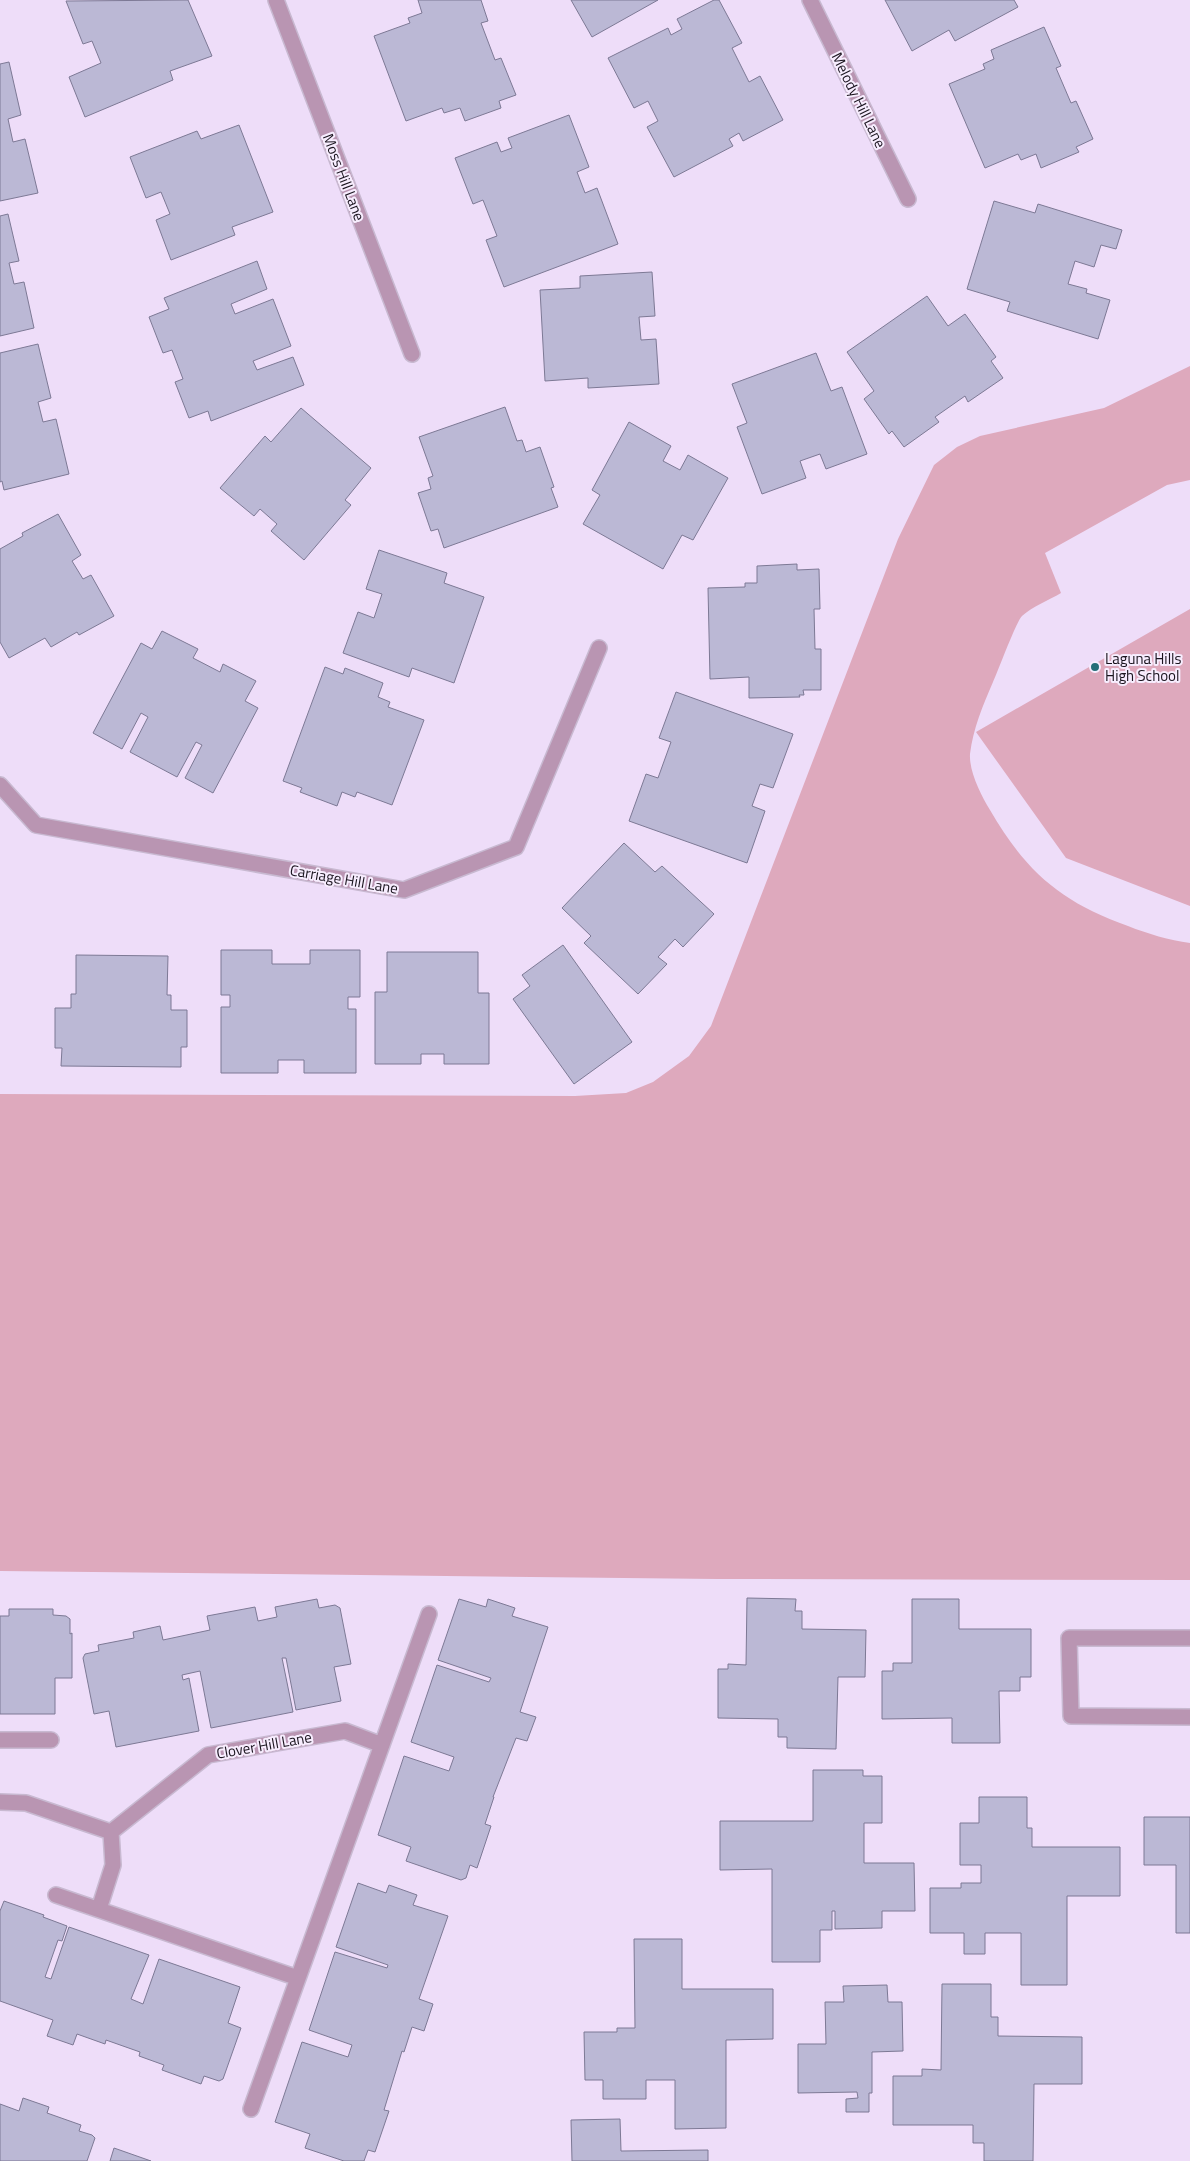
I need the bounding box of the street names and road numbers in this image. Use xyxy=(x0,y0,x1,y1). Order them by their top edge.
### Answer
street label: Melody Hill Lane xyxy=(826,48,892,152)
street label: Moss Hill Lane xyxy=(317,130,371,224)
street label: Carriage Hill Lane xyxy=(288,858,400,900)
street label: Clover Hill Lane xyxy=(214,1725,314,1765)

